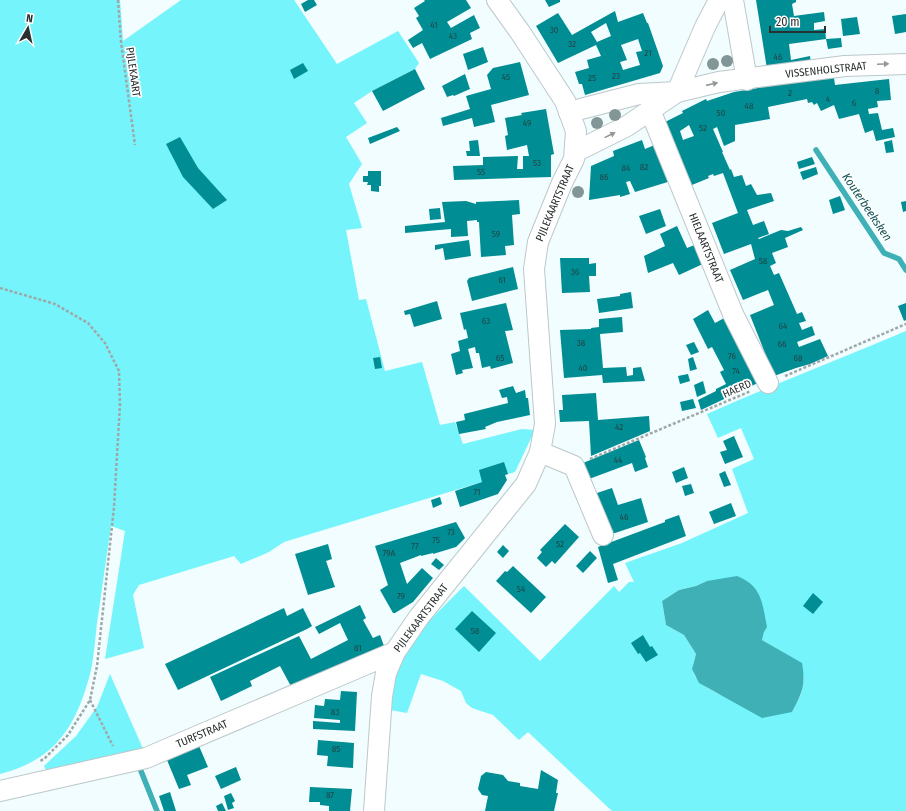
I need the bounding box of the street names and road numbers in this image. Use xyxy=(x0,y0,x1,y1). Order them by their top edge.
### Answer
street label: PIJLEKAART xyxy=(123,46,143,99)
street label: VISSENHOLSTRAAT xyxy=(785,59,868,81)
street label: PIJLEKAARTSTRAAT xyxy=(533,162,577,243)
street label: HIELAARTSTRAAT xyxy=(686,211,726,286)
street label: HAERD xyxy=(721,377,753,401)
street label: PIJLEKAARTSTRAAT xyxy=(391,581,451,655)
street label: TURFSTRAAT xyxy=(174,717,230,751)

